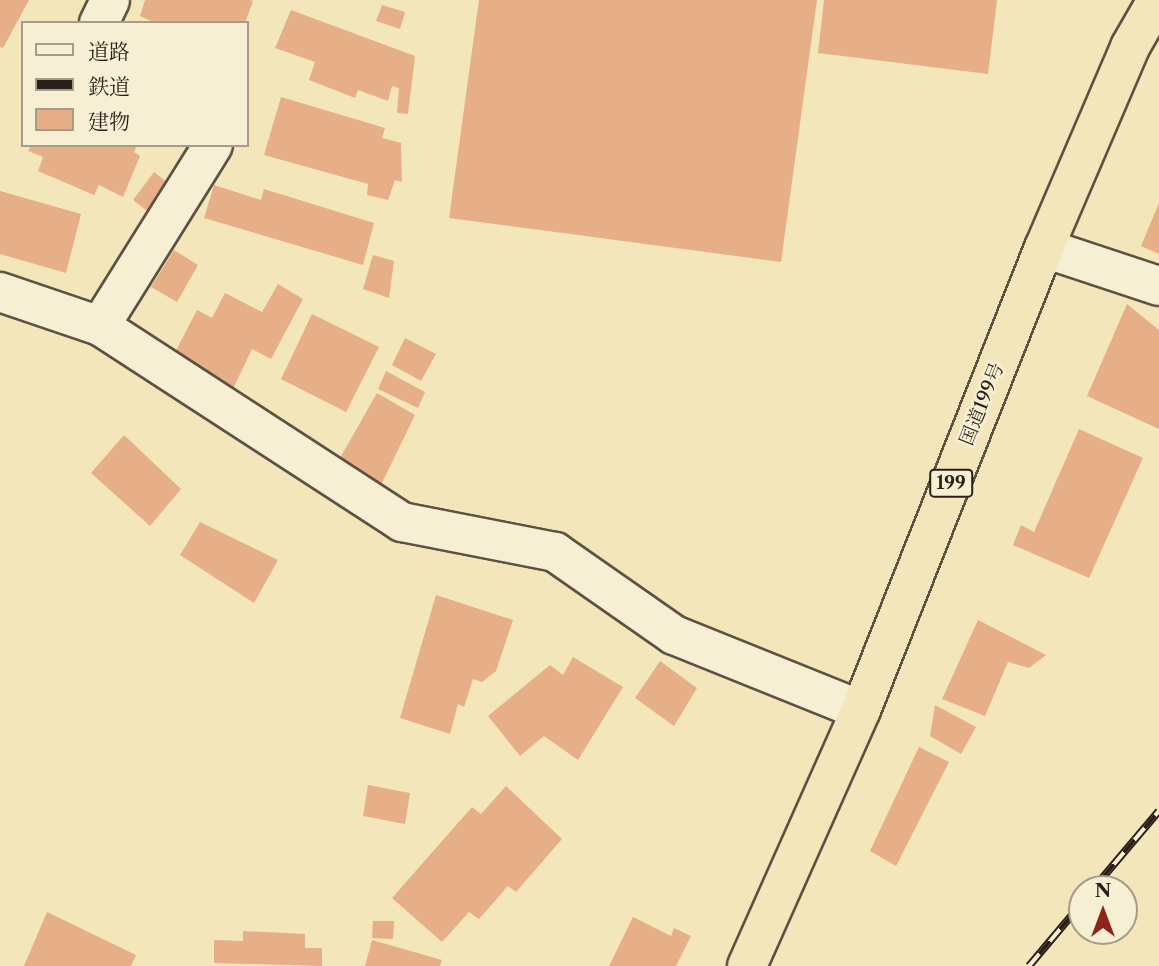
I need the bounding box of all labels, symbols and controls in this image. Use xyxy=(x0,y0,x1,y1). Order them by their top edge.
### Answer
legend xyxy=(21,21,248,147)
text: 道路 xyxy=(88,39,130,64)
text: 鉄道 xyxy=(88,74,130,99)
text: 建物 xyxy=(88,109,130,134)
street label: 国道199号 xyxy=(955,359,1009,449)
road number: 199 xyxy=(928,468,974,498)
north arrow xyxy=(1068,875,1138,945)
text: N xyxy=(1095,879,1111,902)

